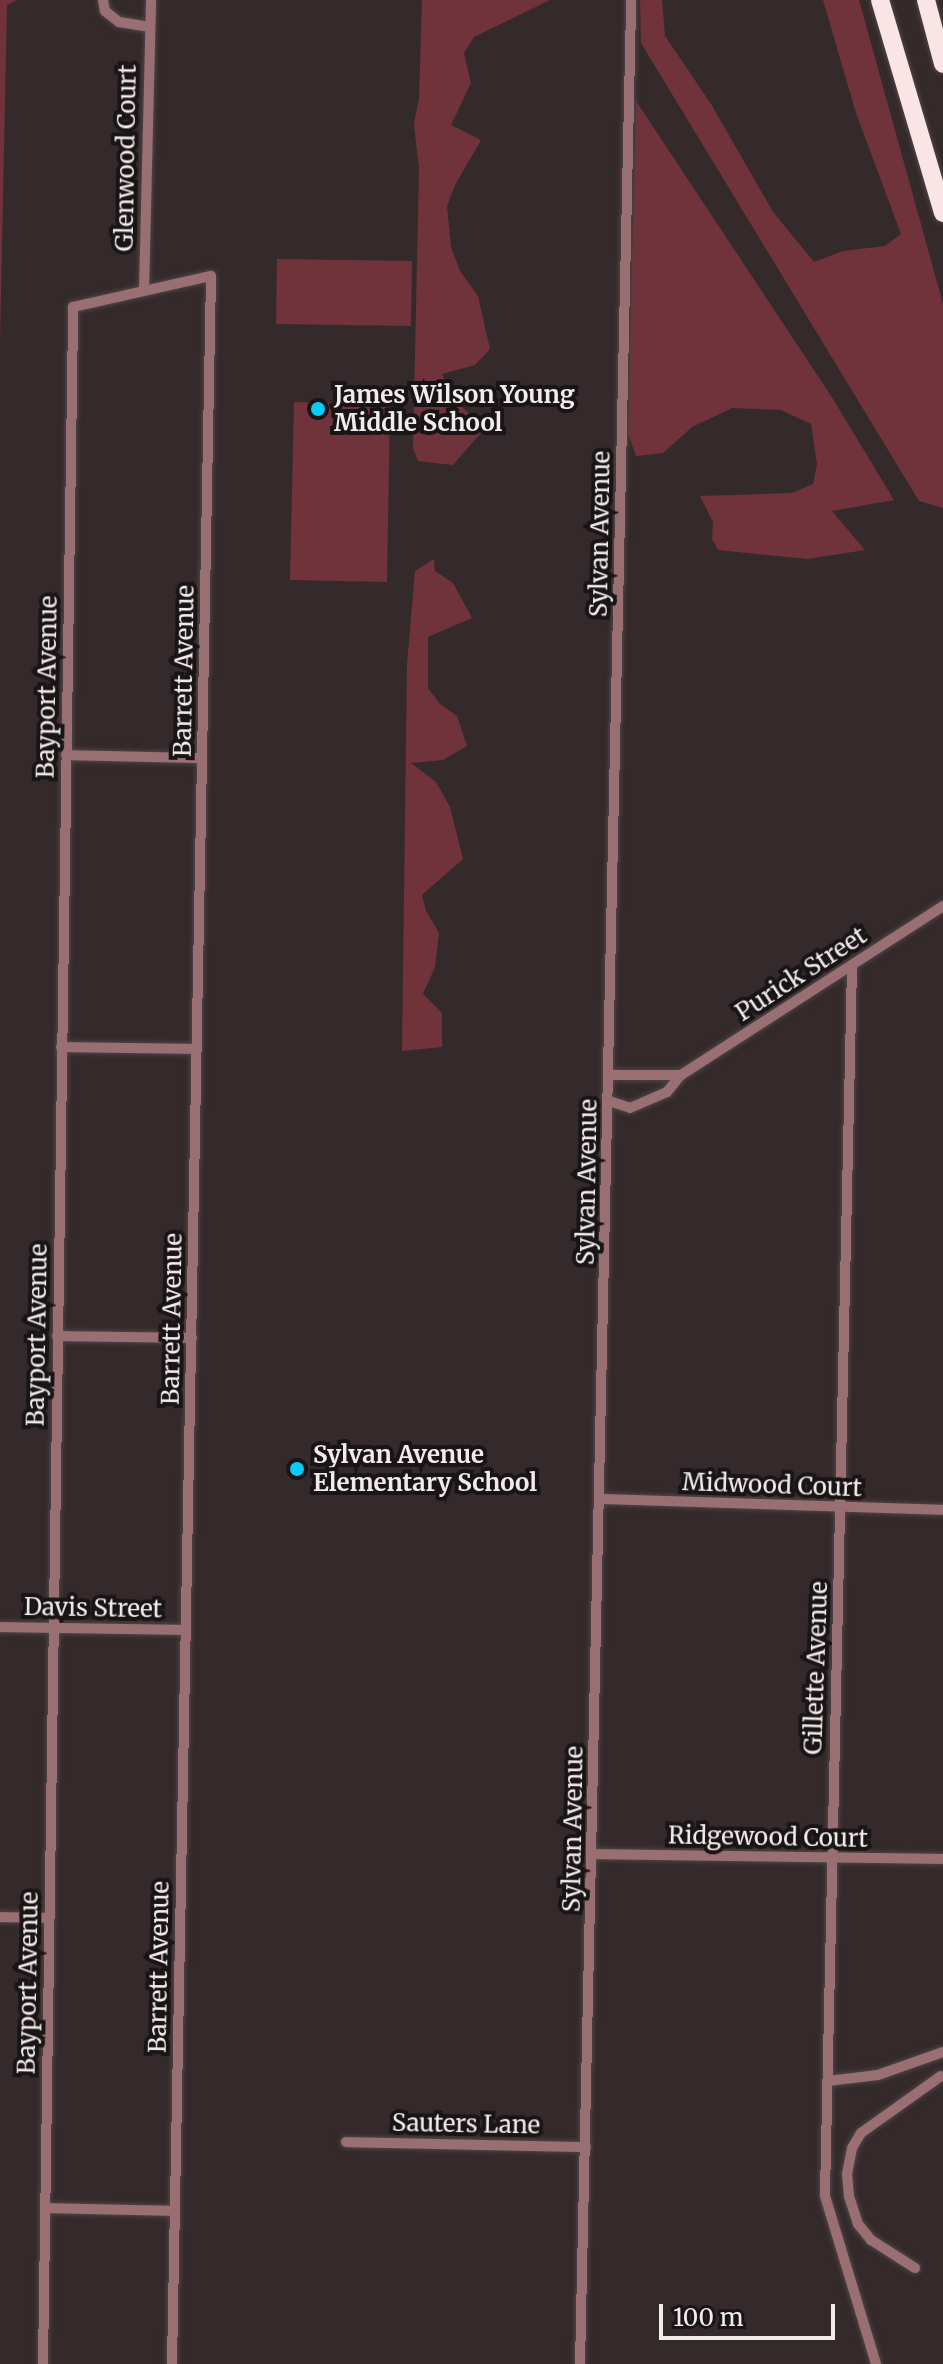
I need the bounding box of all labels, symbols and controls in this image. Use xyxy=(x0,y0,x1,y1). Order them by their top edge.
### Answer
street label: Glenwood Court xyxy=(110,64,142,252)
place label: James Wilson Young Middle School xyxy=(334,381,575,437)
marker: James Wilson Young Middle School xyxy=(309,400,327,418)
street label: Sylvan Avenue xyxy=(584,451,616,617)
street label: Barrett Avenue xyxy=(168,585,200,757)
street label: Bayport Avenue xyxy=(31,595,63,779)
street label: Purick Street xyxy=(730,921,872,1027)
street label: Sylvan Avenue xyxy=(571,1099,603,1265)
street label: Barrett Avenue xyxy=(156,1233,188,1405)
street label: Bayport Avenue xyxy=(21,1243,53,1427)
place label: Sylvan Avenue Elementary School xyxy=(313,1441,537,1497)
marker: Sylvan Avenue Elementary School xyxy=(288,1460,306,1478)
street label: Midwood Court xyxy=(682,1467,862,1503)
street label: Gillette Avenue xyxy=(799,1581,833,1755)
street label: Davis Street xyxy=(24,1592,162,1624)
street label: Sylvan Avenue xyxy=(557,1746,589,1912)
street label: Ridgewood Court xyxy=(668,1821,868,1853)
street label: Barrett Avenue xyxy=(143,1881,175,2053)
street label: Bayport Avenue xyxy=(12,1891,44,2075)
street label: Sauters Lane xyxy=(392,2108,540,2140)
scale bar xyxy=(663,2288,839,2338)
text: 100 m xyxy=(673,2302,743,2333)

